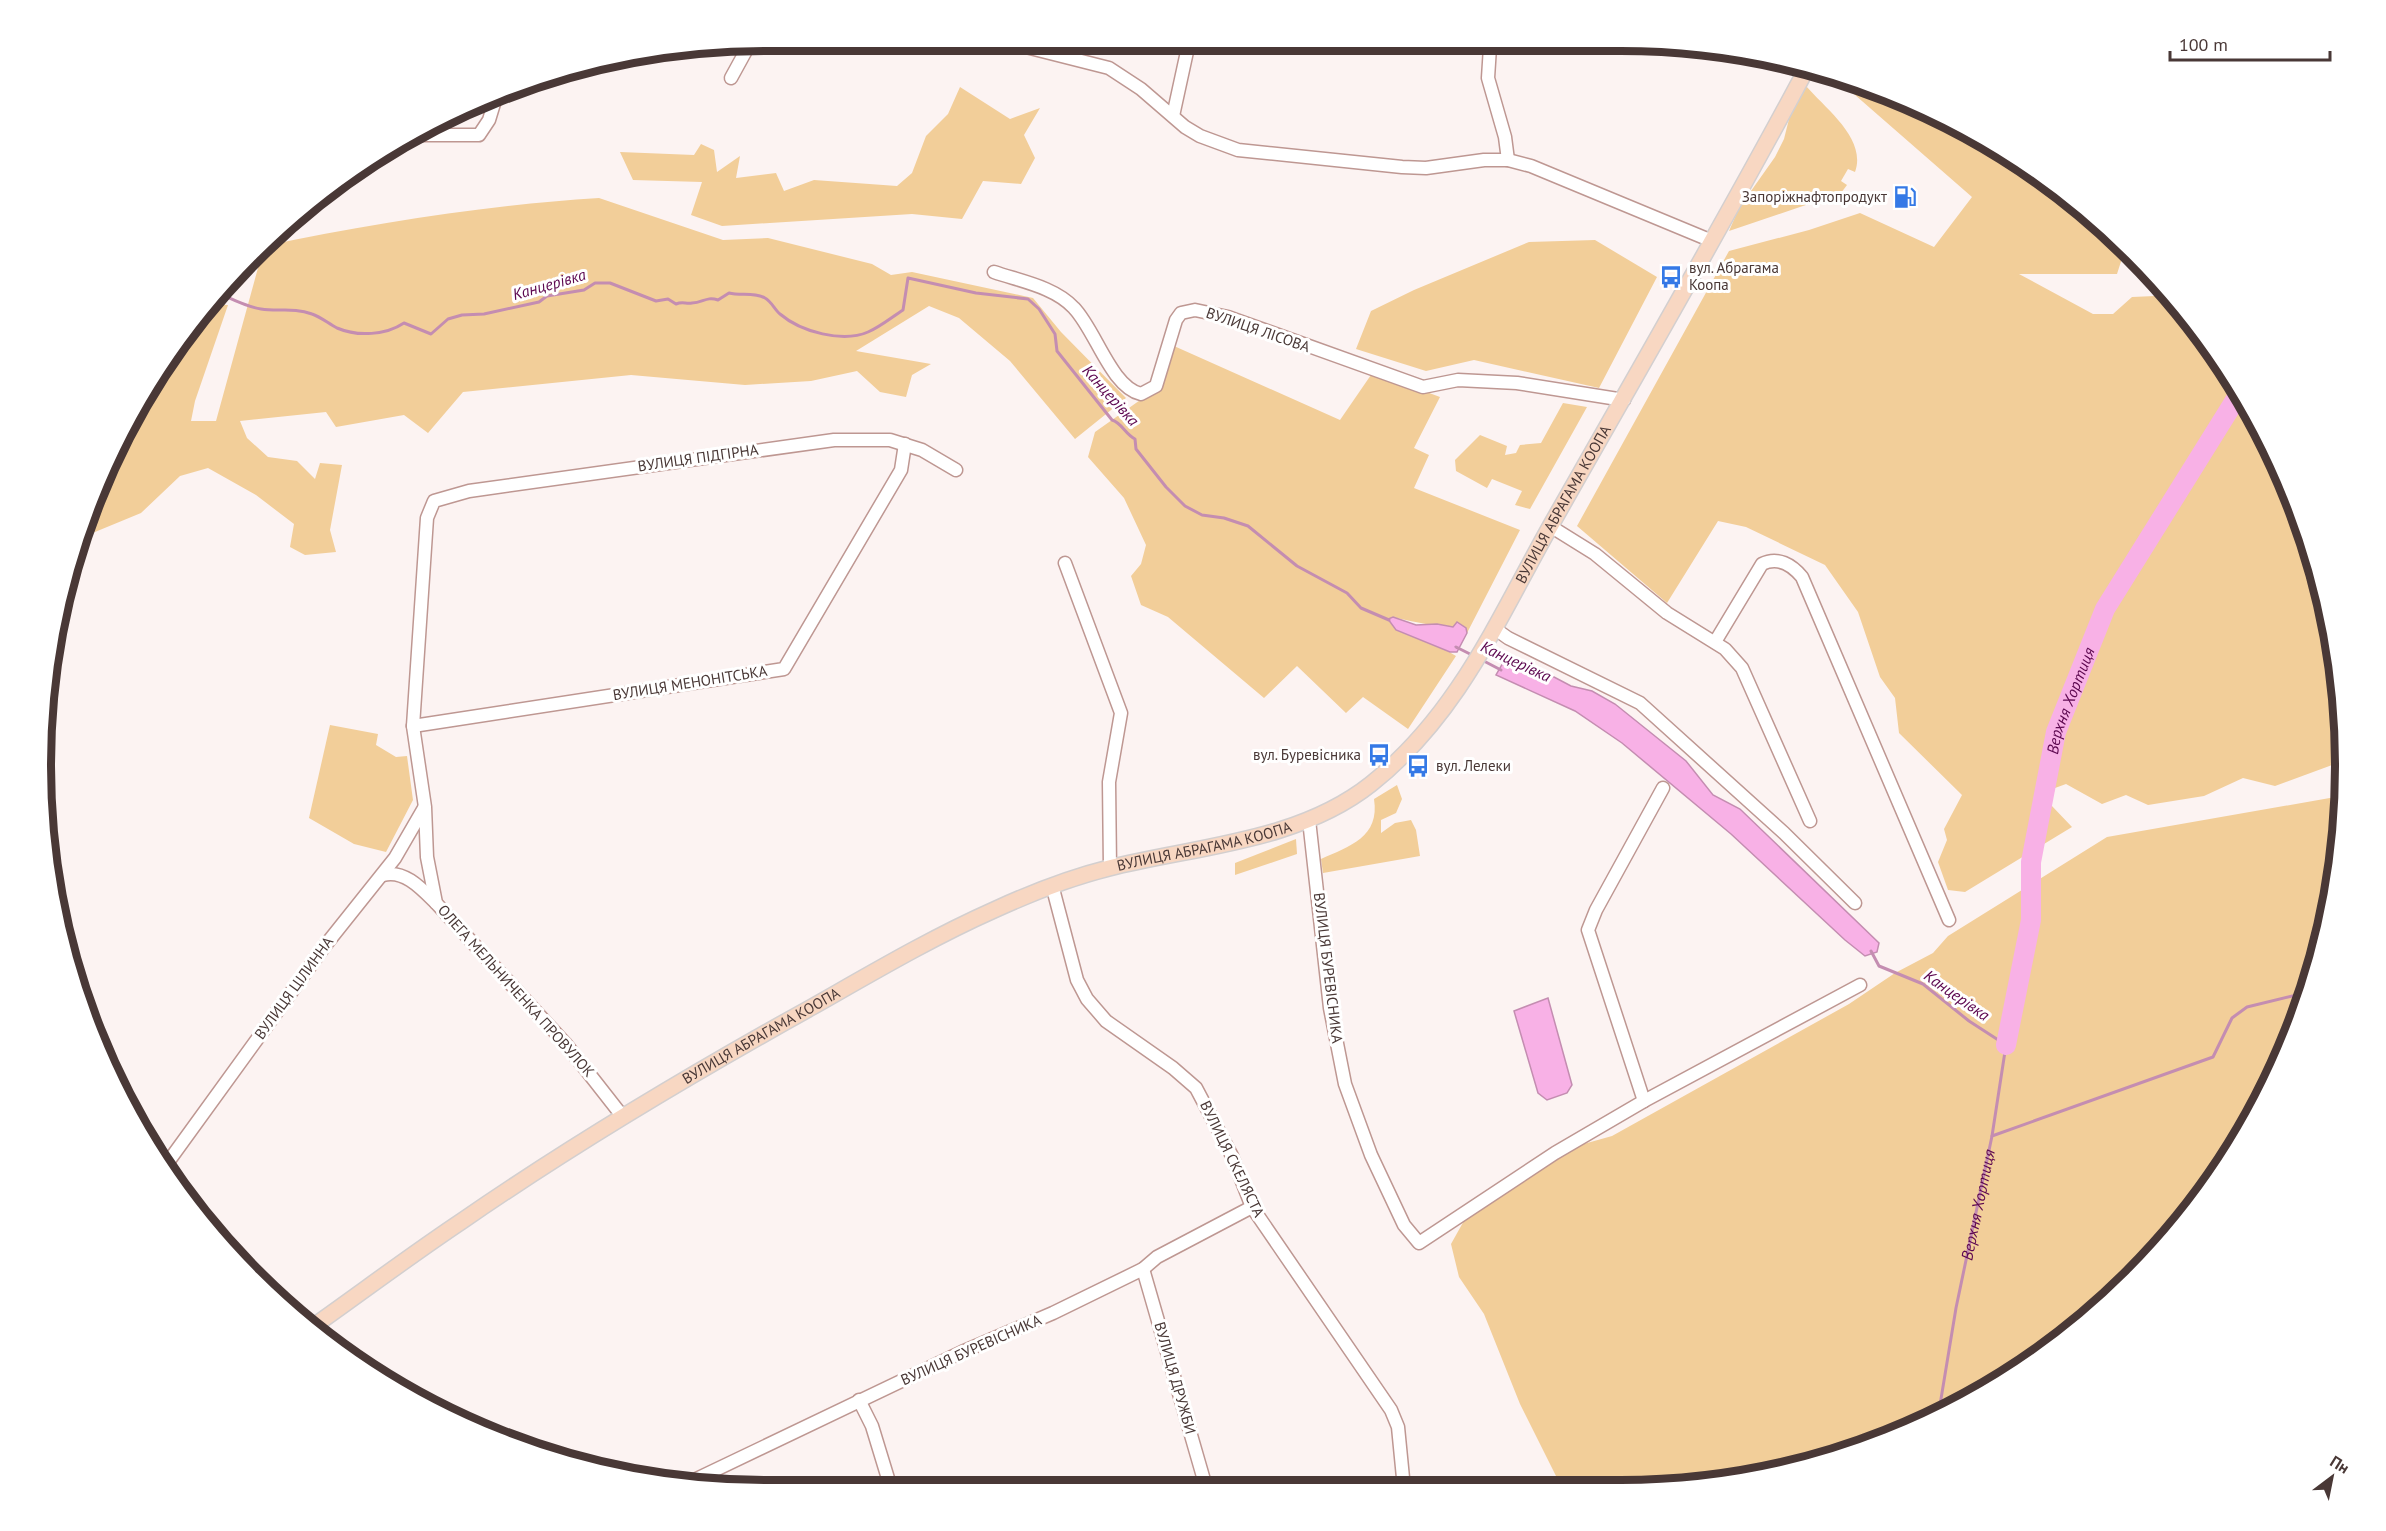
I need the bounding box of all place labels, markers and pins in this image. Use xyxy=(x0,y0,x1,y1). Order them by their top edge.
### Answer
fuel station icon: Запоріжнафтопродукт xyxy=(1892,184,1918,210)
place label: Запоріжнафтопродукт xyxy=(1742,187,1887,206)
place label: вул. Абрагама Коопа xyxy=(1689,258,1779,294)
bus stop icon: вул. Абрагама Коопа xyxy=(1658,264,1684,290)
bus stop icon: вул. Буревісника xyxy=(1366,742,1392,768)
place label: вул. Буревісника xyxy=(1253,745,1361,764)
bus stop icon: вул. Лелеки xyxy=(1405,753,1431,779)
place label: вул. Лелеки xyxy=(1436,756,1511,775)

